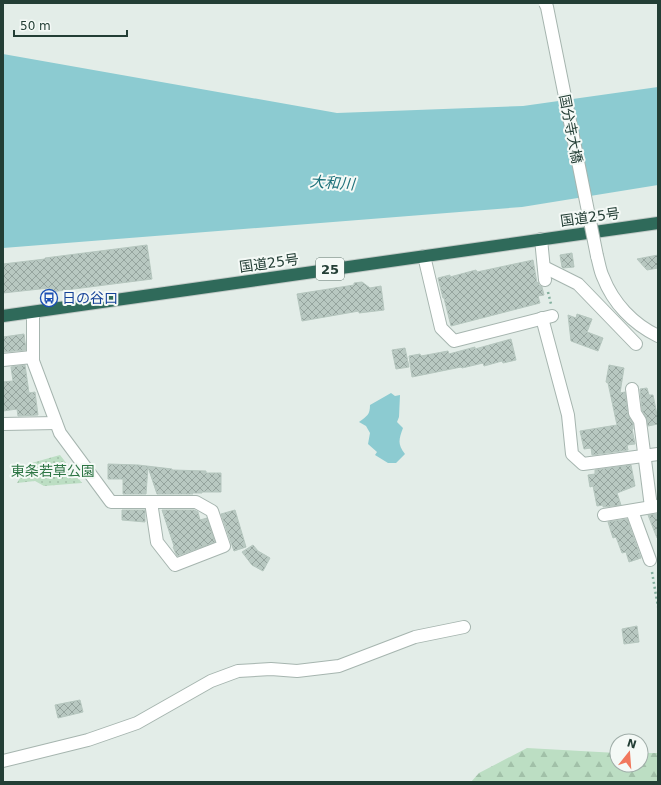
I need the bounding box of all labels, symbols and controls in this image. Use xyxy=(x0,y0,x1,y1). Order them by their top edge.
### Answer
scale bar xyxy=(14,12,127,38)
text: 50 m xyxy=(20,19,51,33)
street label: 国分寺大橋 xyxy=(556,93,586,165)
water label: 大和川 xyxy=(309,172,357,194)
street label: 国道25号 xyxy=(559,205,621,229)
street label: 国道25号 xyxy=(238,251,300,275)
road number: 25 xyxy=(316,258,344,280)
bus stop icon: 日の谷口 xyxy=(39,288,59,308)
place label: 日の谷口 xyxy=(62,290,118,306)
park label: 東条若草公園 xyxy=(11,463,95,479)
north arrow xyxy=(609,733,649,773)
text: N xyxy=(625,736,638,751)

